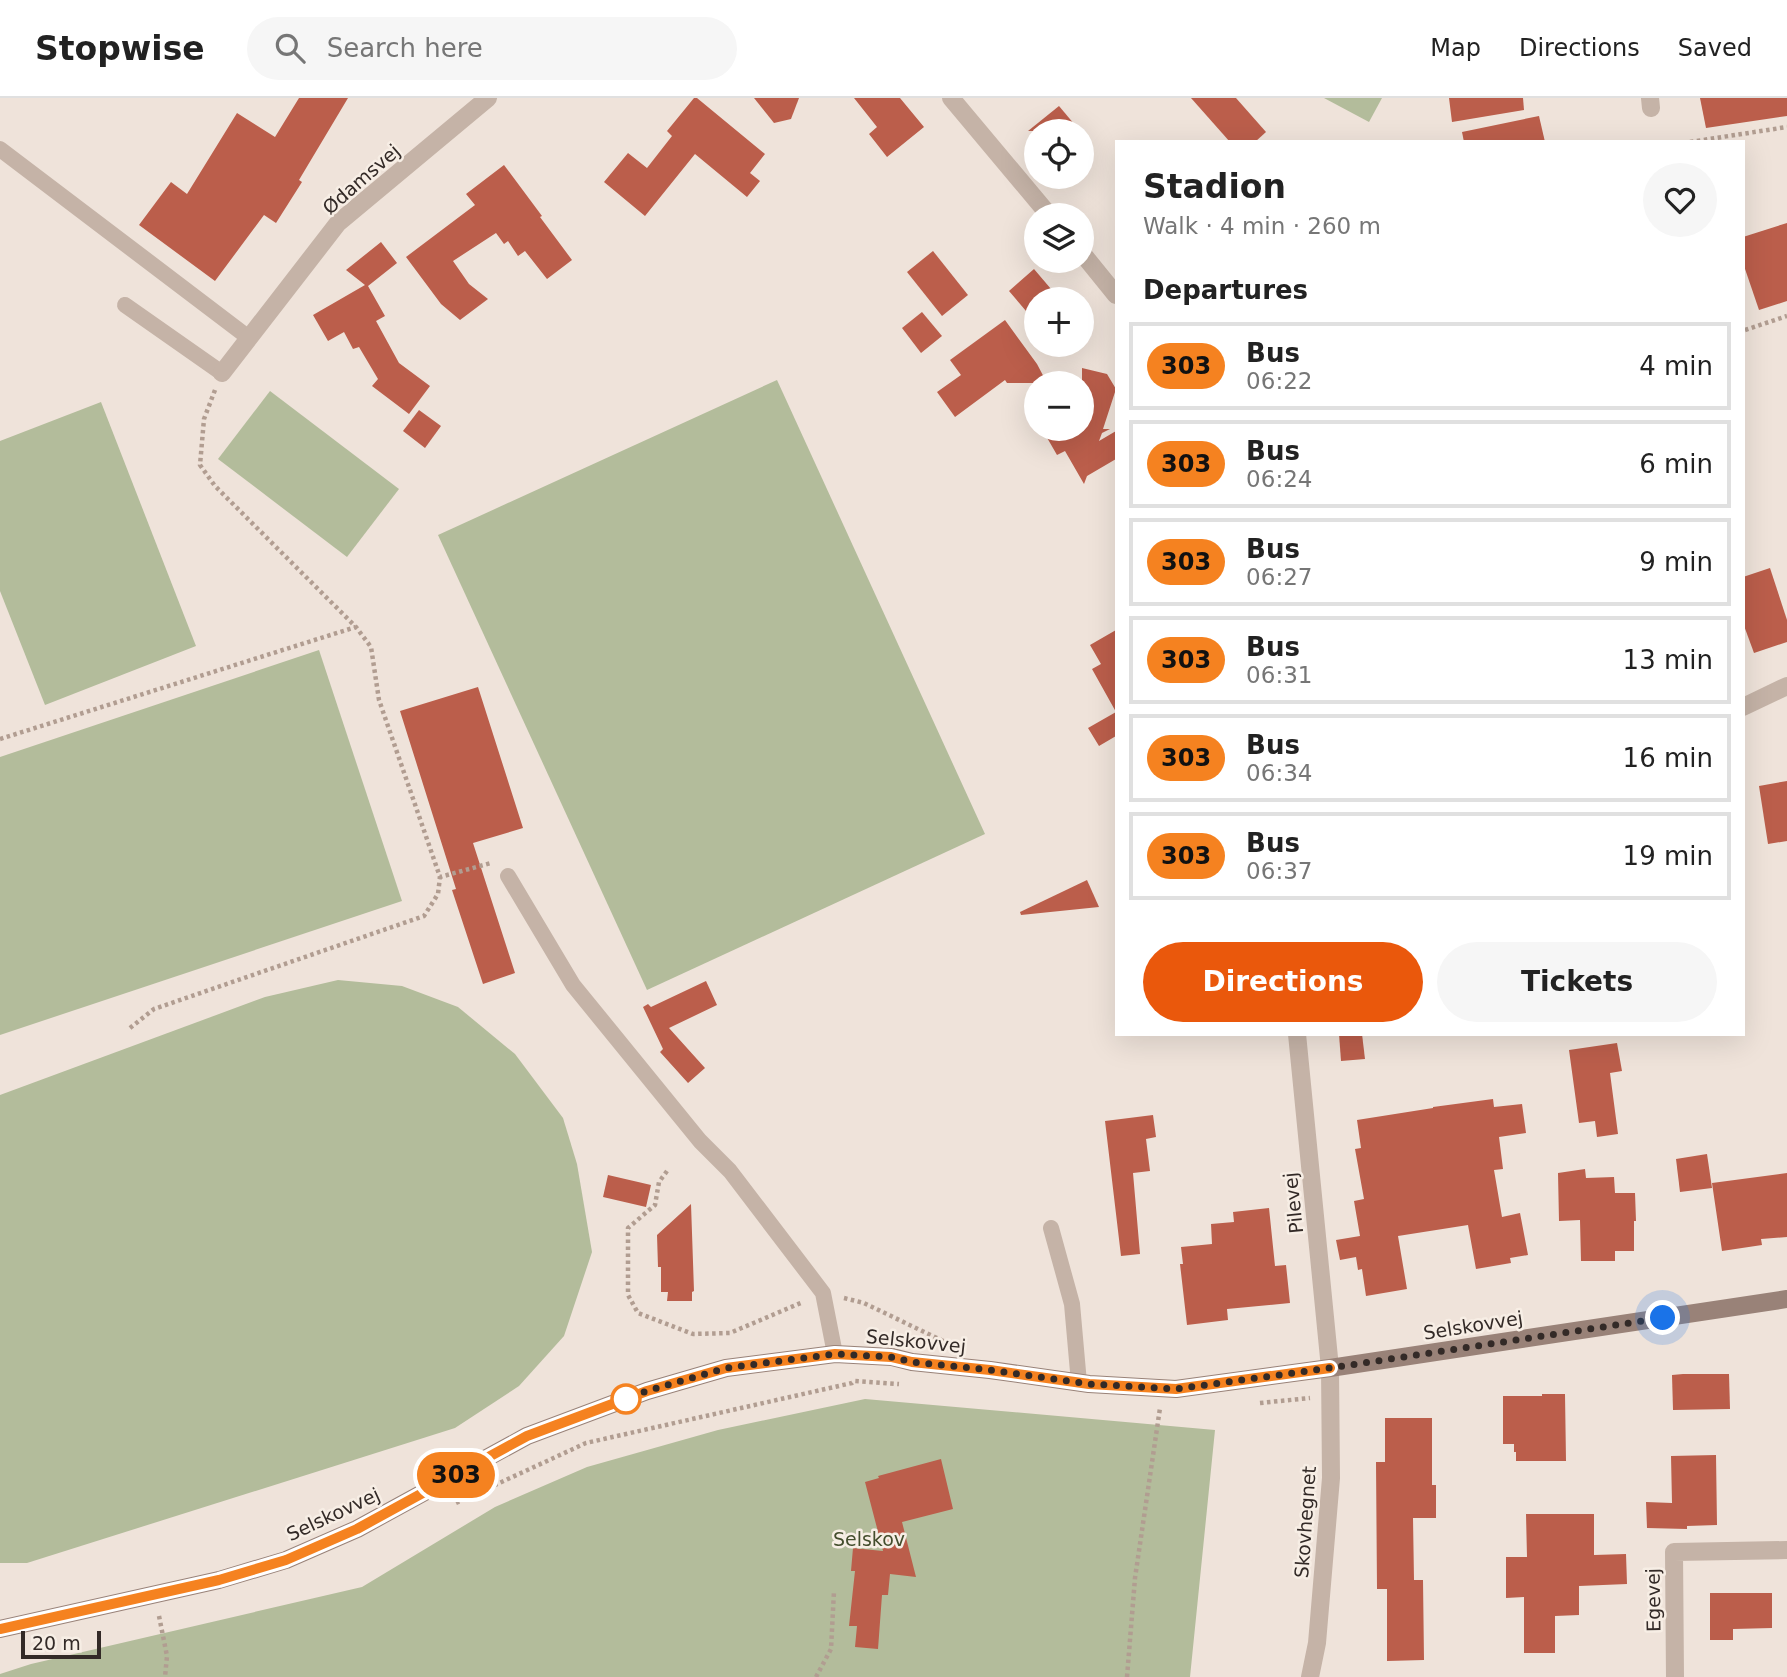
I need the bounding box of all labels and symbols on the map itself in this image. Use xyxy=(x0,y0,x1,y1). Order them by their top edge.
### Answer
street label: Ødamsvej xyxy=(318,139,404,219)
street label: Pilevej xyxy=(1279,1171,1307,1235)
your location xyxy=(1645,1300,1680,1335)
street label: Selskovvej xyxy=(1422,1306,1524,1344)
street label: Selskovvej xyxy=(865,1325,967,1357)
unlabelled marker xyxy=(611,1384,641,1414)
line badge: 303 xyxy=(416,1452,496,1498)
street label: Skovhegnet xyxy=(1290,1465,1320,1579)
street label: Selskovvej xyxy=(283,1483,383,1545)
park label: Selskov xyxy=(833,1528,905,1550)
street label: Egevej xyxy=(1641,1568,1665,1632)
scale bar xyxy=(21,1628,102,1660)

